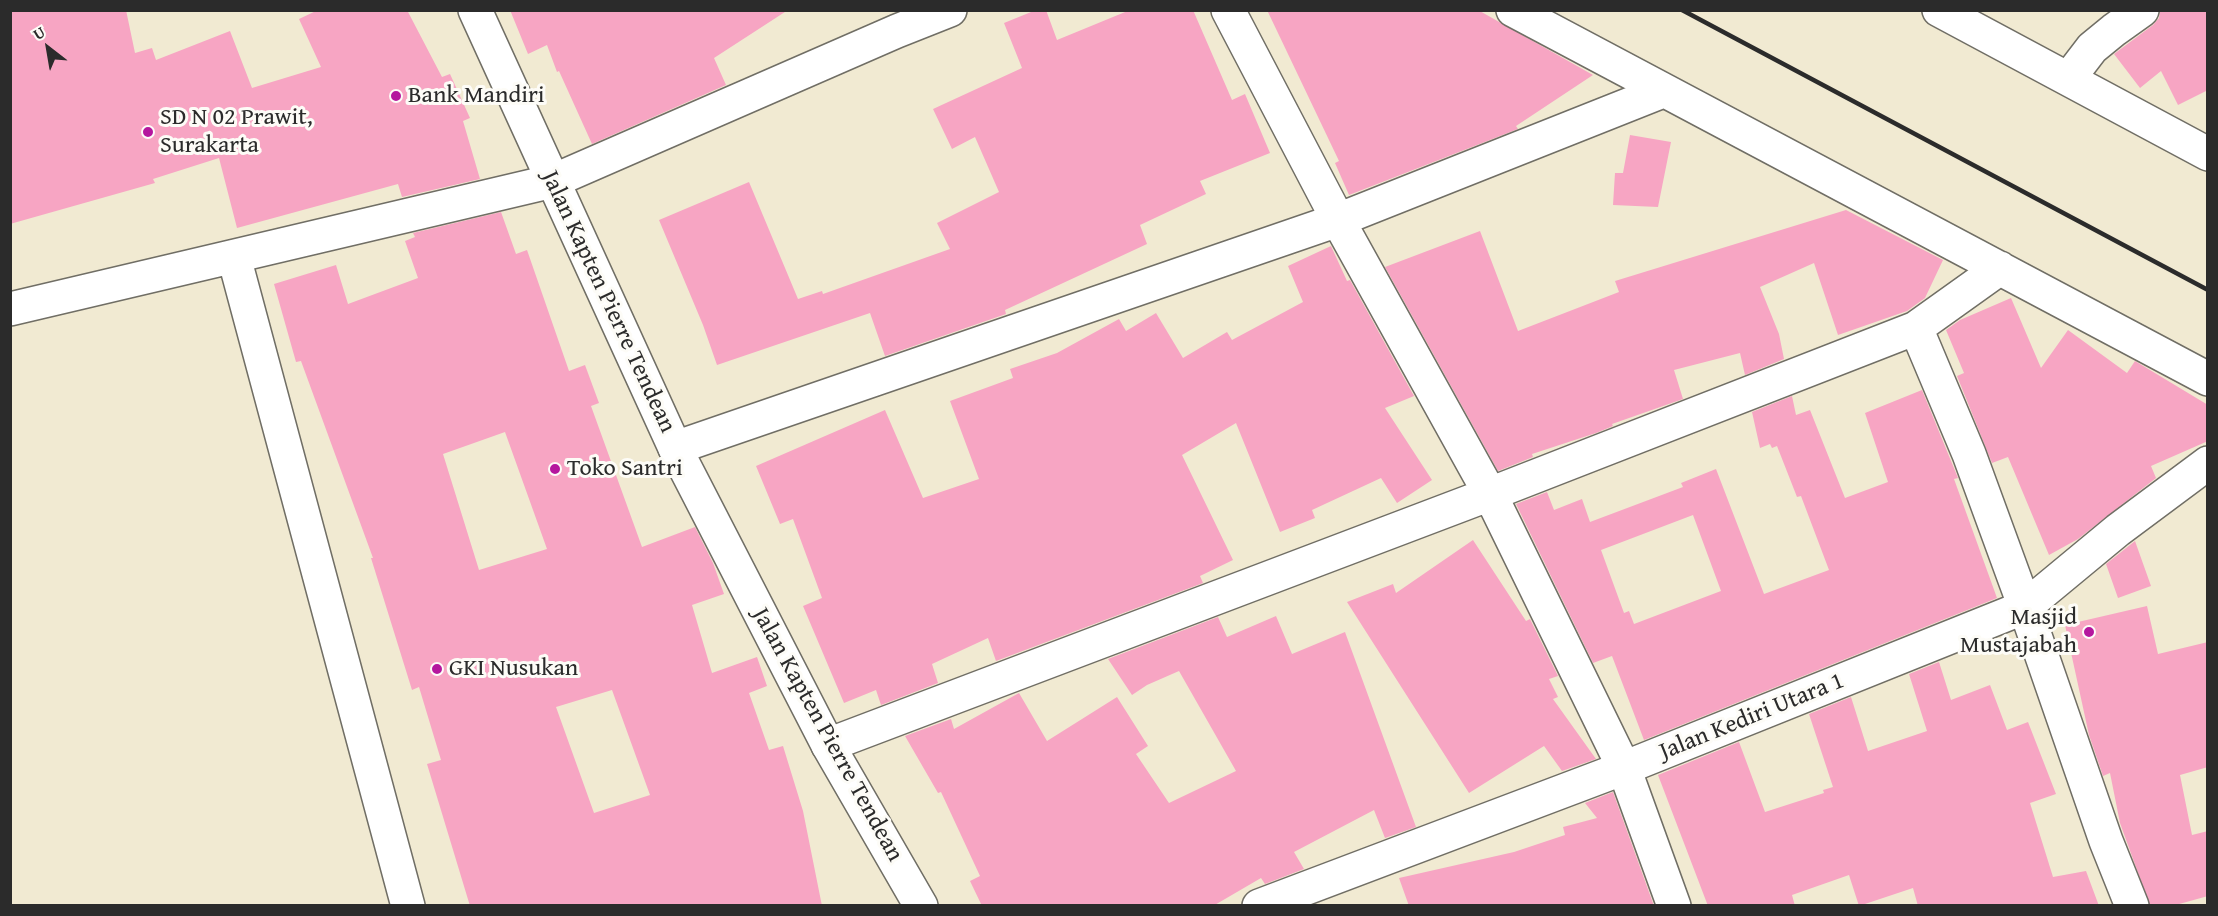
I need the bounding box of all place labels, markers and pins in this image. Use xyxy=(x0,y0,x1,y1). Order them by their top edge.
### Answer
place label: Bank Mandiri xyxy=(408,82,545,110)
marker: Bank Mandiri xyxy=(389,89,403,103)
place label: SD N 02 Prawit, Surakarta xyxy=(160,104,313,160)
marker: SD N 02 Prawit, Surakarta xyxy=(141,125,155,139)
place label: Toko Santri xyxy=(567,455,683,483)
marker: Toko Santri xyxy=(548,462,562,476)
place label: Masjid Mustajabah xyxy=(1960,604,2077,660)
marker: Masjid Mustajabah xyxy=(2082,625,2096,639)
place label: GKI Nusukan xyxy=(449,655,578,683)
marker: GKI Nusukan xyxy=(430,662,444,676)

